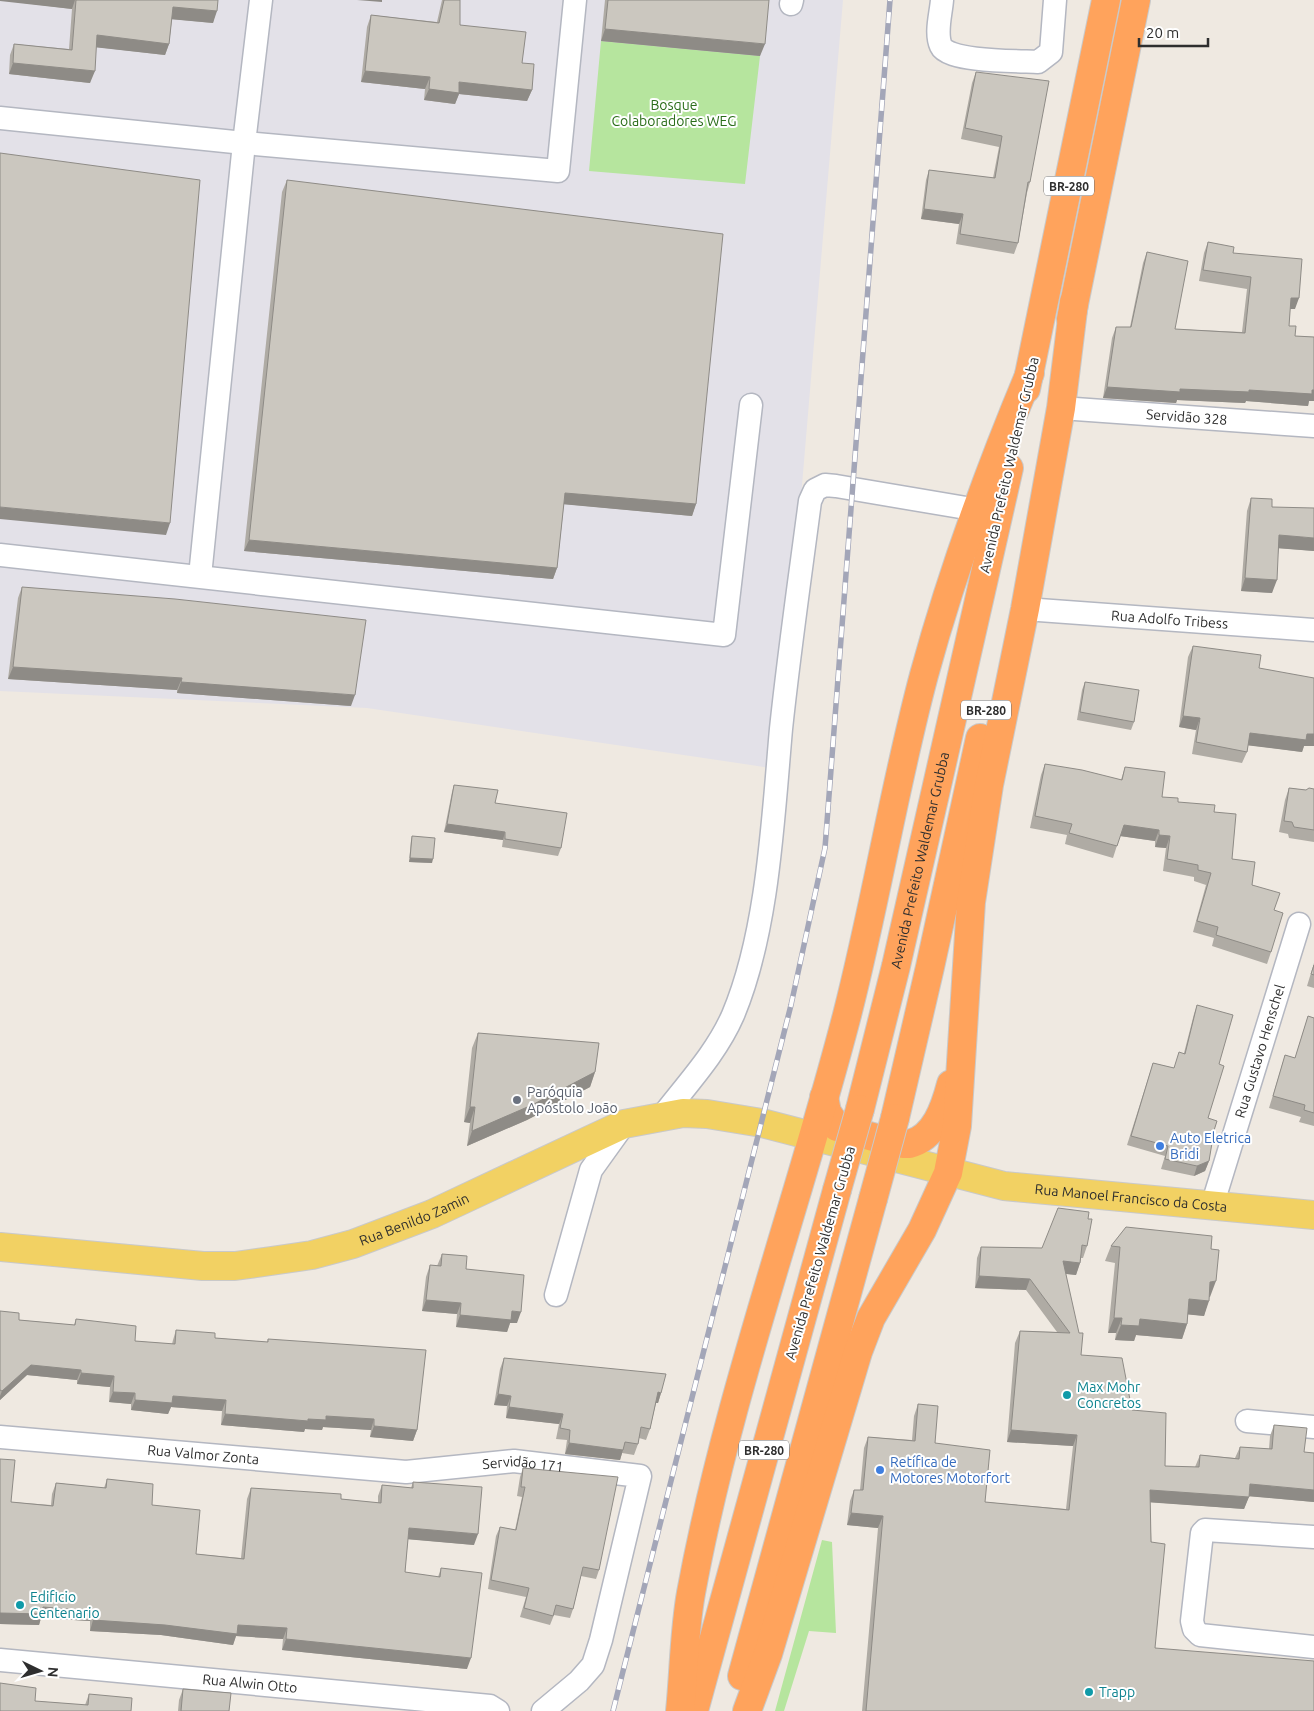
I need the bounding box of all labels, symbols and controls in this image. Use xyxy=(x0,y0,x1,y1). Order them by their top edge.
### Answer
scale bar xyxy=(1139,15,1208,47)
text: 20 m xyxy=(1146,24,1179,41)
park label: Bosque Colaboradores WEG xyxy=(611,97,737,129)
road number: BR-280 xyxy=(1044,177,1094,196)
street label: Avenida Prefeito Waldemar Grubba xyxy=(976,355,1042,575)
street label: Servidão 328 xyxy=(1145,406,1228,428)
street label: Rua Adolfo Tribess xyxy=(1111,607,1229,632)
road number: BR-280 xyxy=(961,700,1011,720)
street label: Avenida Prefeito Waldemar Grubba xyxy=(888,750,952,970)
street label: Rua Gustavo Henschel xyxy=(1232,982,1288,1120)
place label: Paróquia Apóstolo João xyxy=(527,1084,618,1116)
marker: Paróquia Apóstolo João xyxy=(511,1094,523,1106)
place label: Auto Eletrica Bridi xyxy=(1170,1130,1251,1162)
marker: Auto Eletrica Bridi xyxy=(1154,1140,1166,1152)
street label: Avenida Prefeito Waldemar Grubba xyxy=(782,1144,858,1362)
street label: Rua Manoel Francisco da Costa xyxy=(1034,1181,1228,1215)
street label: Rua Benildo Zamin xyxy=(357,1190,472,1249)
place label: Max Mohr Concretos xyxy=(1077,1379,1141,1411)
marker: Max Mohr Concretos xyxy=(1061,1389,1073,1401)
road number: BR-280 xyxy=(739,1440,789,1460)
street label: Rua Valmor Zonta xyxy=(147,1442,260,1467)
street label: Servidão 171 xyxy=(482,1453,564,1475)
place label: Retífica de Motores Motorfort xyxy=(890,1454,1010,1486)
marker: Retífica de Motores Motorfort xyxy=(874,1464,886,1476)
place label: Edificio Centenario xyxy=(30,1589,100,1621)
marker: Edificio Centenario xyxy=(14,1599,26,1611)
north arrow xyxy=(15,1646,65,1696)
text: N xyxy=(45,1666,61,1678)
street label: Rua Alwin Otto xyxy=(202,1671,298,1696)
place label: Trapp xyxy=(1099,1684,1135,1700)
marker: Trapp xyxy=(1083,1686,1095,1698)

